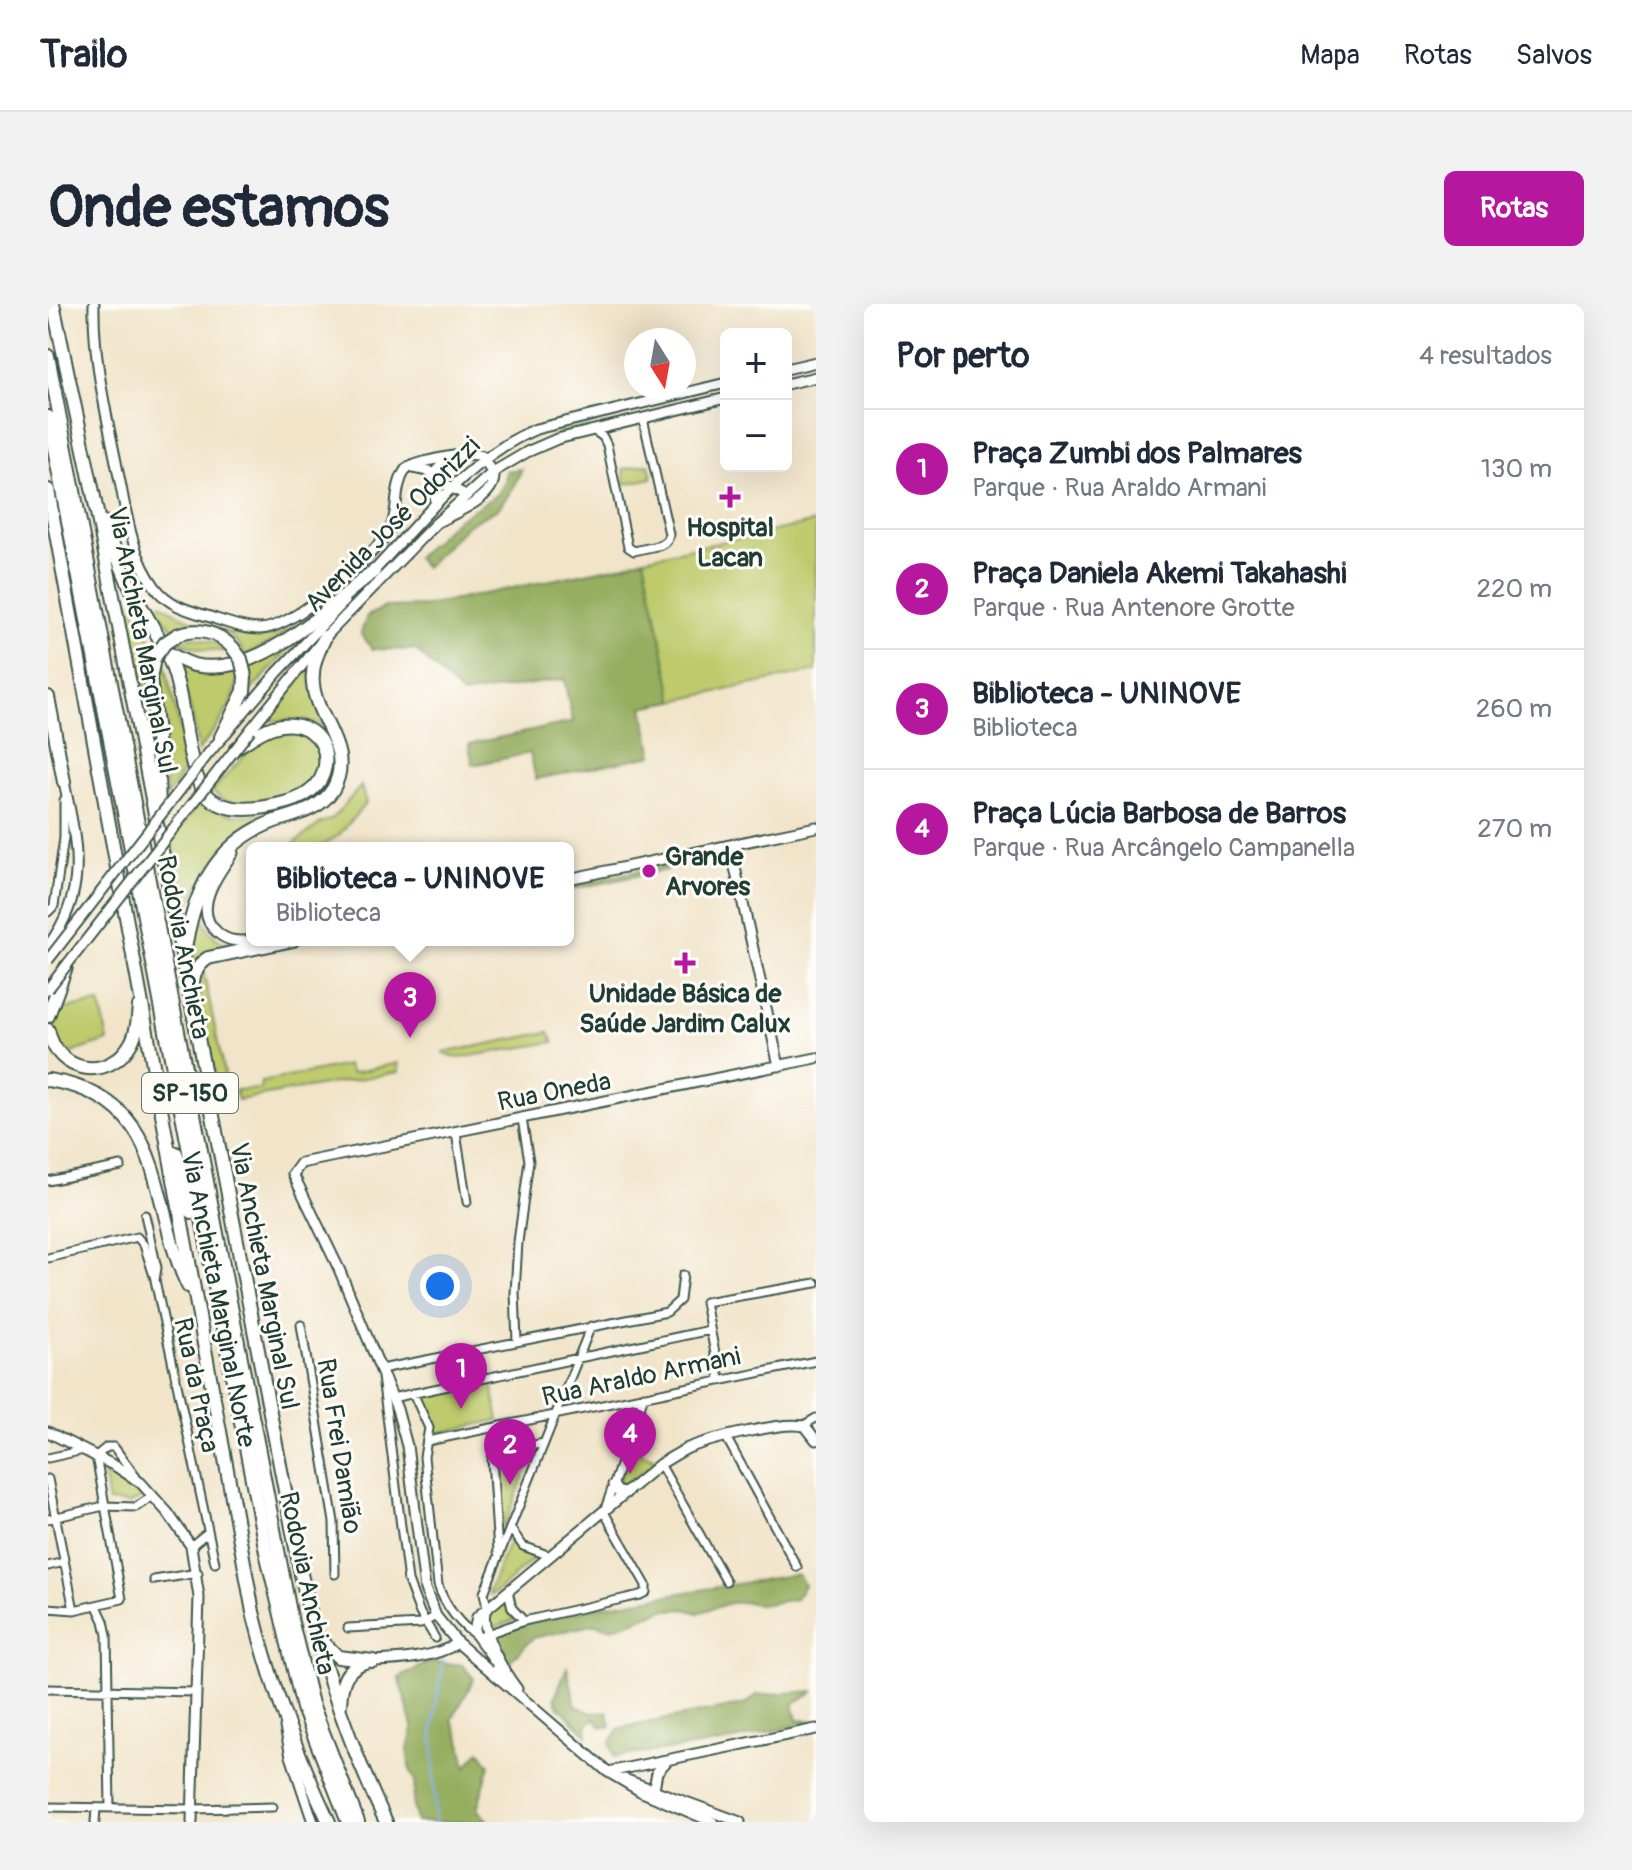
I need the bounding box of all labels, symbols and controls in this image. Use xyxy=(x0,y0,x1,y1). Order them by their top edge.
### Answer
text: Trailo xyxy=(40,31,127,79)
text: Mapa xyxy=(1300,38,1360,73)
text: Rotas xyxy=(1404,38,1472,73)
text: Salvos xyxy=(1516,38,1592,73)
button: Rotas xyxy=(1444,171,1584,246)
text: Onde estamos xyxy=(48,174,389,243)
north arrow xyxy=(624,328,696,400)
map controls xyxy=(720,328,792,472)
button: + xyxy=(720,328,792,400)
text: Por perto xyxy=(896,335,1029,378)
text: 4 resultados xyxy=(1419,340,1552,372)
button: − xyxy=(720,400,792,472)
street label: Avenida José Odorizzi xyxy=(298,430,487,619)
text: Praça Zumbi dos Palmares xyxy=(972,435,1302,472)
text: 1 xyxy=(917,453,927,485)
text: 130 m xyxy=(1481,453,1552,485)
text: Parque · Rua Araldo Armani xyxy=(972,472,1266,504)
marker: Hospital Lacan xyxy=(719,486,741,508)
street label: Via Anchieta Marginal Sul xyxy=(100,504,184,776)
place label: Hospital Lacan xyxy=(686,512,774,574)
text: Praça Daniela Akemi Takahashi xyxy=(972,555,1347,592)
text: 2 xyxy=(915,573,929,605)
text: 220 m xyxy=(1476,573,1552,605)
text: Parque · Rua Antenore Grotte xyxy=(972,592,1295,624)
text: Biblioteca - UNINOVE xyxy=(972,675,1241,712)
text: 3 xyxy=(915,693,929,725)
text: 260 m xyxy=(1476,693,1552,725)
text: Biblioteca xyxy=(972,712,1077,744)
text: Praça Lúcia Barbosa de Barros xyxy=(972,795,1346,832)
text: 4 xyxy=(914,813,930,845)
text: 270 m xyxy=(1477,813,1552,845)
text: Parque · Rua Arcângelo Campanella xyxy=(972,832,1355,864)
place label: Grande Arvores xyxy=(665,841,750,903)
popup xyxy=(246,842,574,946)
street label: Rodovia Anchieta xyxy=(150,853,217,1042)
text: Biblioteca - UNINOVE xyxy=(275,860,545,897)
marker: Grande Arvores xyxy=(640,862,658,880)
text: Biblioteca xyxy=(275,897,381,929)
marker: Unidade Básica de Saúde Jardim Calux xyxy=(674,952,696,974)
pin: 3 xyxy=(384,972,436,1038)
place label: Unidade Básica de Saúde Jardim Calux xyxy=(579,978,791,1040)
street label: Rua Oneda xyxy=(495,1065,614,1119)
road number: SP-150 xyxy=(142,1073,238,1113)
street label: Via Anchieta Marginal Sul xyxy=(222,1140,306,1412)
street label: Via Anchieta Marginal Norte xyxy=(174,1148,262,1450)
your location xyxy=(420,1266,460,1306)
street label: Rua da Praça xyxy=(166,1315,226,1456)
street label: Rua Araldo Armani xyxy=(539,1340,743,1414)
pin: 1 xyxy=(435,1343,487,1409)
street label: Rua Frei Damião xyxy=(309,1356,369,1536)
pin: 4 xyxy=(604,1408,656,1474)
pin: 2 xyxy=(484,1419,536,1485)
street label: Rodovia Anchieta xyxy=(272,1489,342,1678)

